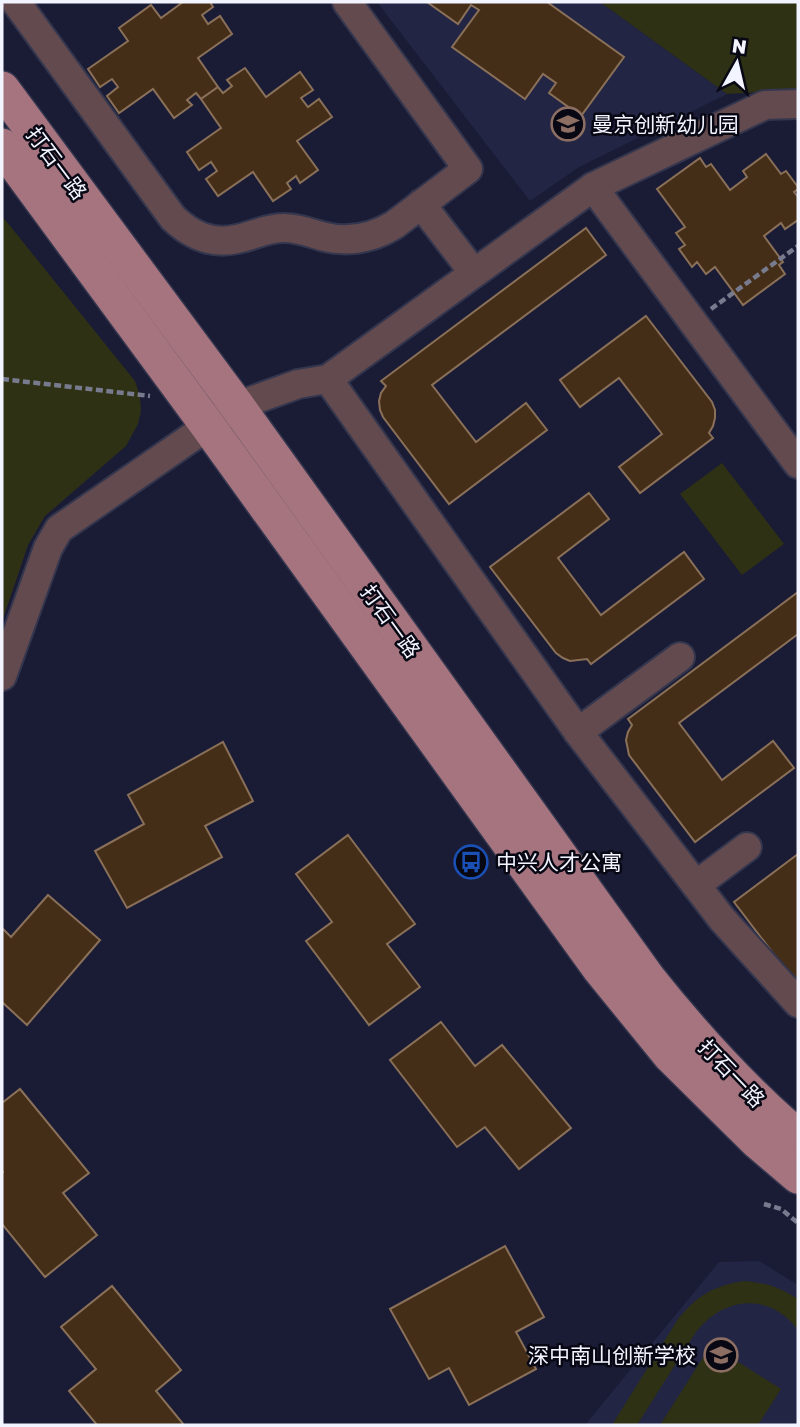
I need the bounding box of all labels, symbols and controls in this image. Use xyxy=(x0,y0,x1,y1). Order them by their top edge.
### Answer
north arrow xyxy=(702,28,772,98)
text: N xyxy=(731,33,748,58)
school or university icon: 曼京创新幼儿园 xyxy=(549,105,587,143)
place label: 曼京创新幼儿园 xyxy=(592,111,739,137)
street label: 打石一路 xyxy=(21,122,93,204)
street label: 打石一路 xyxy=(356,579,426,663)
bus stop icon: 中兴人才公寓 xyxy=(452,843,490,881)
place label: 中兴人才公寓 xyxy=(496,849,622,875)
street label: 打石一路 xyxy=(693,1034,771,1112)
school or university icon: 深中南山创新学校 xyxy=(702,1336,740,1374)
place label: 深中南山创新学校 xyxy=(528,1342,696,1368)

